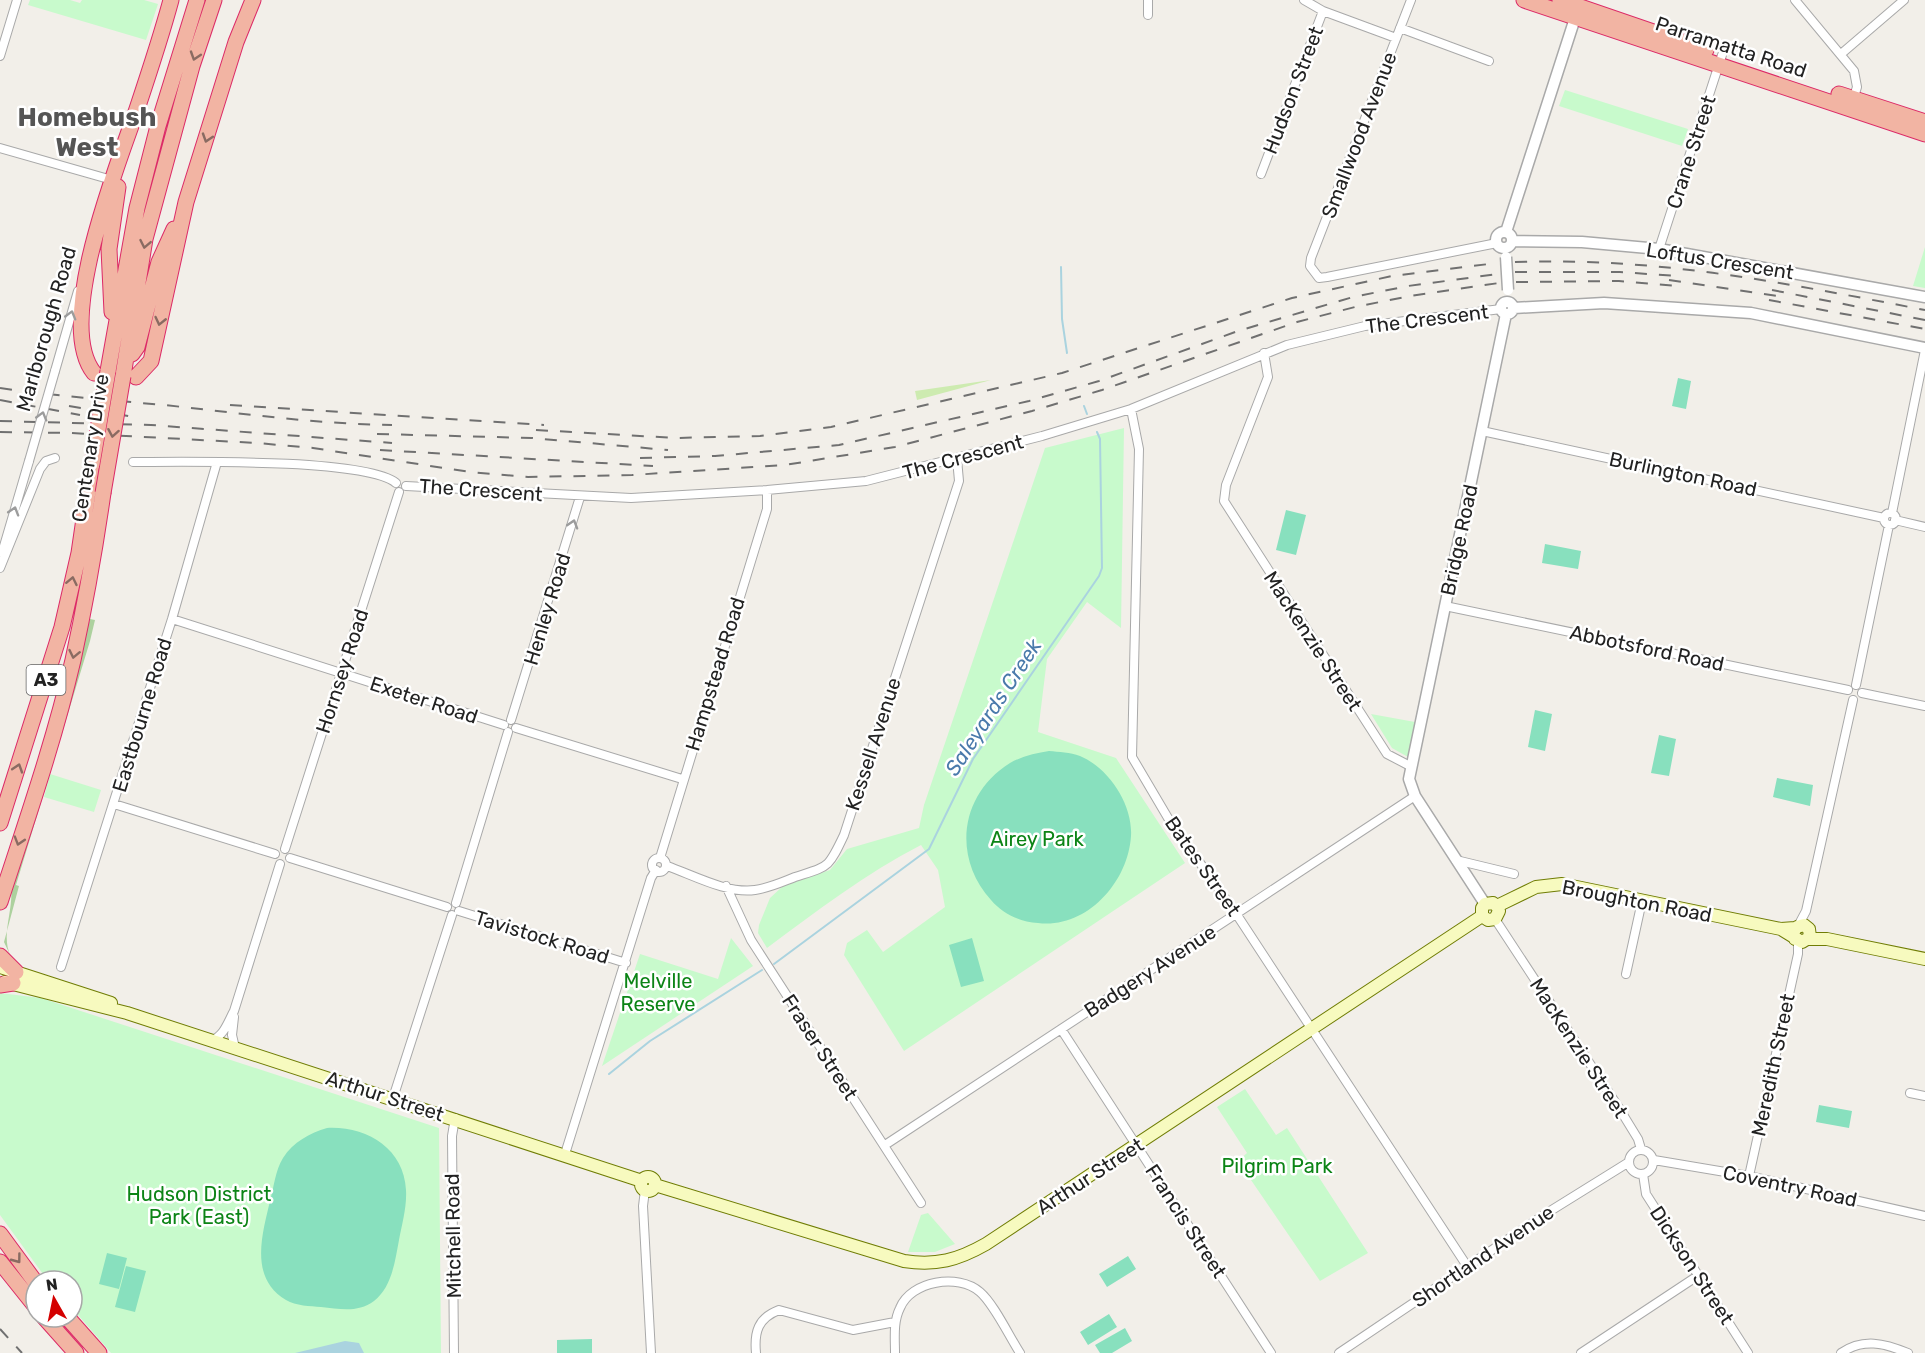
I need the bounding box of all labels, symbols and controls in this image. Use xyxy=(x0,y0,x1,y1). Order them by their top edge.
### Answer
street label: Parramatta Road xyxy=(1652,11,1810,83)
street label: Hudson Street xyxy=(1258,23,1328,157)
street label: Smallwood Avenue xyxy=(1316,49,1402,221)
one-way arrow xyxy=(190,50,203,61)
street label: Crane Street xyxy=(1661,92,1721,212)
district label: Homebush West xyxy=(18,102,156,163)
one-way arrow xyxy=(202,132,214,143)
street label: Loftus Crescent xyxy=(1644,237,1796,285)
one-way arrow xyxy=(139,239,152,249)
street label: Marlborough Road xyxy=(11,244,81,414)
street label: The Crescent xyxy=(1364,300,1490,338)
one-way arrow xyxy=(64,310,76,321)
one-way arrow xyxy=(154,315,167,325)
street label: Centenary Drive xyxy=(66,372,114,524)
one-way arrow xyxy=(35,411,47,422)
one-way arrow xyxy=(107,428,120,438)
street label: The Crescent xyxy=(900,429,1026,485)
street label: Burlington Road xyxy=(1607,447,1759,501)
street label: The Crescent xyxy=(419,474,544,506)
street label: Bridge Road xyxy=(1436,482,1482,598)
one-way arrow xyxy=(7,506,19,517)
one-way arrow xyxy=(566,519,578,530)
street label: Henley Road xyxy=(519,550,575,668)
street label: MacKenzie Street xyxy=(1259,567,1367,715)
one-way arrow xyxy=(65,576,78,586)
street label: Hampstead Road xyxy=(680,594,750,754)
street label: Hornsey Road xyxy=(311,606,373,736)
street label: Abbotsford Road xyxy=(1568,620,1726,676)
water label: Saleyards Creek xyxy=(939,633,1047,780)
street label: Eastbourne Road xyxy=(107,635,177,795)
one-way arrow xyxy=(68,649,81,659)
road number: A3 xyxy=(26,665,66,695)
street label: Exeter Road xyxy=(367,671,481,729)
street label: Kessell Avenue xyxy=(840,674,906,814)
one-way arrow xyxy=(10,763,23,774)
street label: Bates Street xyxy=(1160,812,1246,921)
park label: Airey Park xyxy=(990,827,1084,851)
one-way arrow xyxy=(14,835,26,846)
street label: Broughton Road xyxy=(1560,875,1714,927)
street label: Tavistock Road xyxy=(472,905,612,969)
street label: Badgery Avenue xyxy=(1080,920,1220,1022)
park label: Melville Reserve xyxy=(620,969,696,1016)
street label: MacKenzie Street xyxy=(1525,974,1633,1122)
street label: Fraser Street xyxy=(777,990,863,1104)
street label: Meredith Street xyxy=(1746,991,1800,1138)
street label: Arthur Street xyxy=(323,1066,447,1126)
street label: Arthur Street xyxy=(1032,1132,1148,1220)
park label: Pilgrim Park xyxy=(1221,1154,1333,1178)
street label: Francis Street xyxy=(1140,1160,1232,1283)
street label: Coventry Road xyxy=(1721,1160,1859,1212)
street label: Mitchell Road xyxy=(440,1173,466,1299)
park label: Hudson District Park (East) xyxy=(127,1182,272,1229)
street label: Shortland Avenue xyxy=(1408,1200,1558,1312)
street label: Dickson Street xyxy=(1645,1201,1739,1329)
one-way arrow xyxy=(10,1252,21,1263)
north arrow xyxy=(24,1269,84,1329)
text: N xyxy=(45,1274,59,1295)

